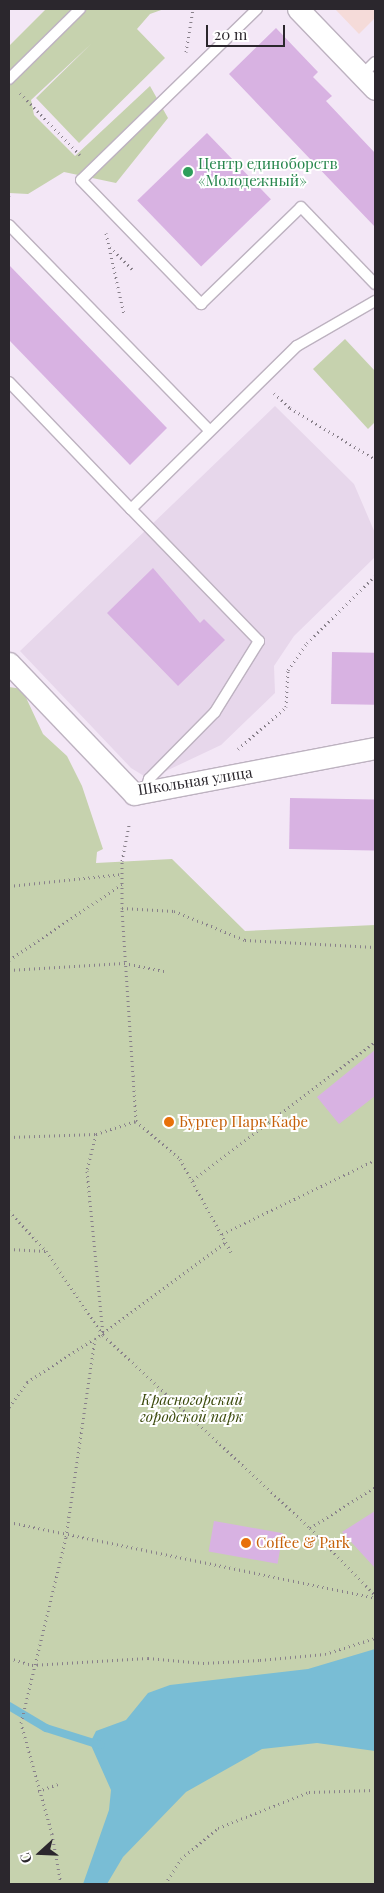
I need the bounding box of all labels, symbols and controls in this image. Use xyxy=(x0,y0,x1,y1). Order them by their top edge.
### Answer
scale bar xyxy=(209,15,288,47)
text: 20 m xyxy=(214,24,247,44)
place label: Центр единоборств «Молодежный» xyxy=(198,154,338,189)
marker: Центр единоборств «Молодежный» xyxy=(182,166,194,178)
street label: Школьная улица xyxy=(136,763,254,799)
place label: Бургер Парк Кафе xyxy=(179,1113,308,1131)
marker: Бургер Парк Кафе xyxy=(163,1116,175,1128)
park label: Красногорский городской парк xyxy=(140,1390,244,1425)
place label: Coffee & Park xyxy=(256,1534,350,1552)
marker: Coffee & Park xyxy=(240,1537,252,1549)
north arrow xyxy=(15,1828,65,1878)
text: С xyxy=(15,1850,36,1866)

